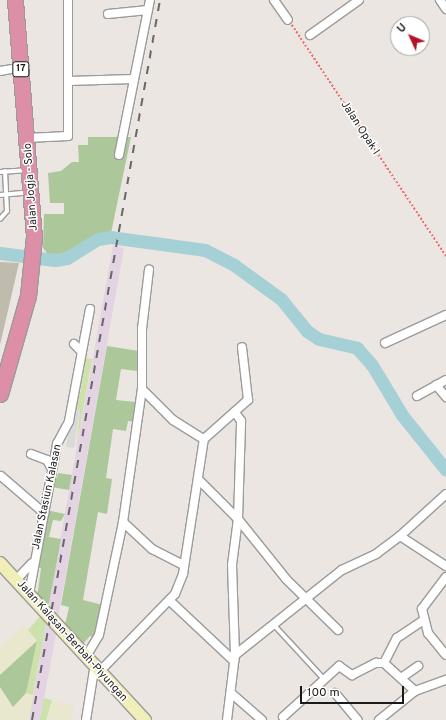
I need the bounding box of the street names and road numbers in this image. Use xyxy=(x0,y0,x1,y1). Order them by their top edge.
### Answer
road number: 17 xyxy=(12,61,30,77)
street label: Jalan Opak I xyxy=(338,99,382,157)
street label: Jalan Jogja - Solo xyxy=(21,143,41,231)
street label: Jalan Stasiun Kalasan xyxy=(29,443,65,551)
street label: Jalan Kalasan-Berbah-Piyungan xyxy=(14,577,130,705)

